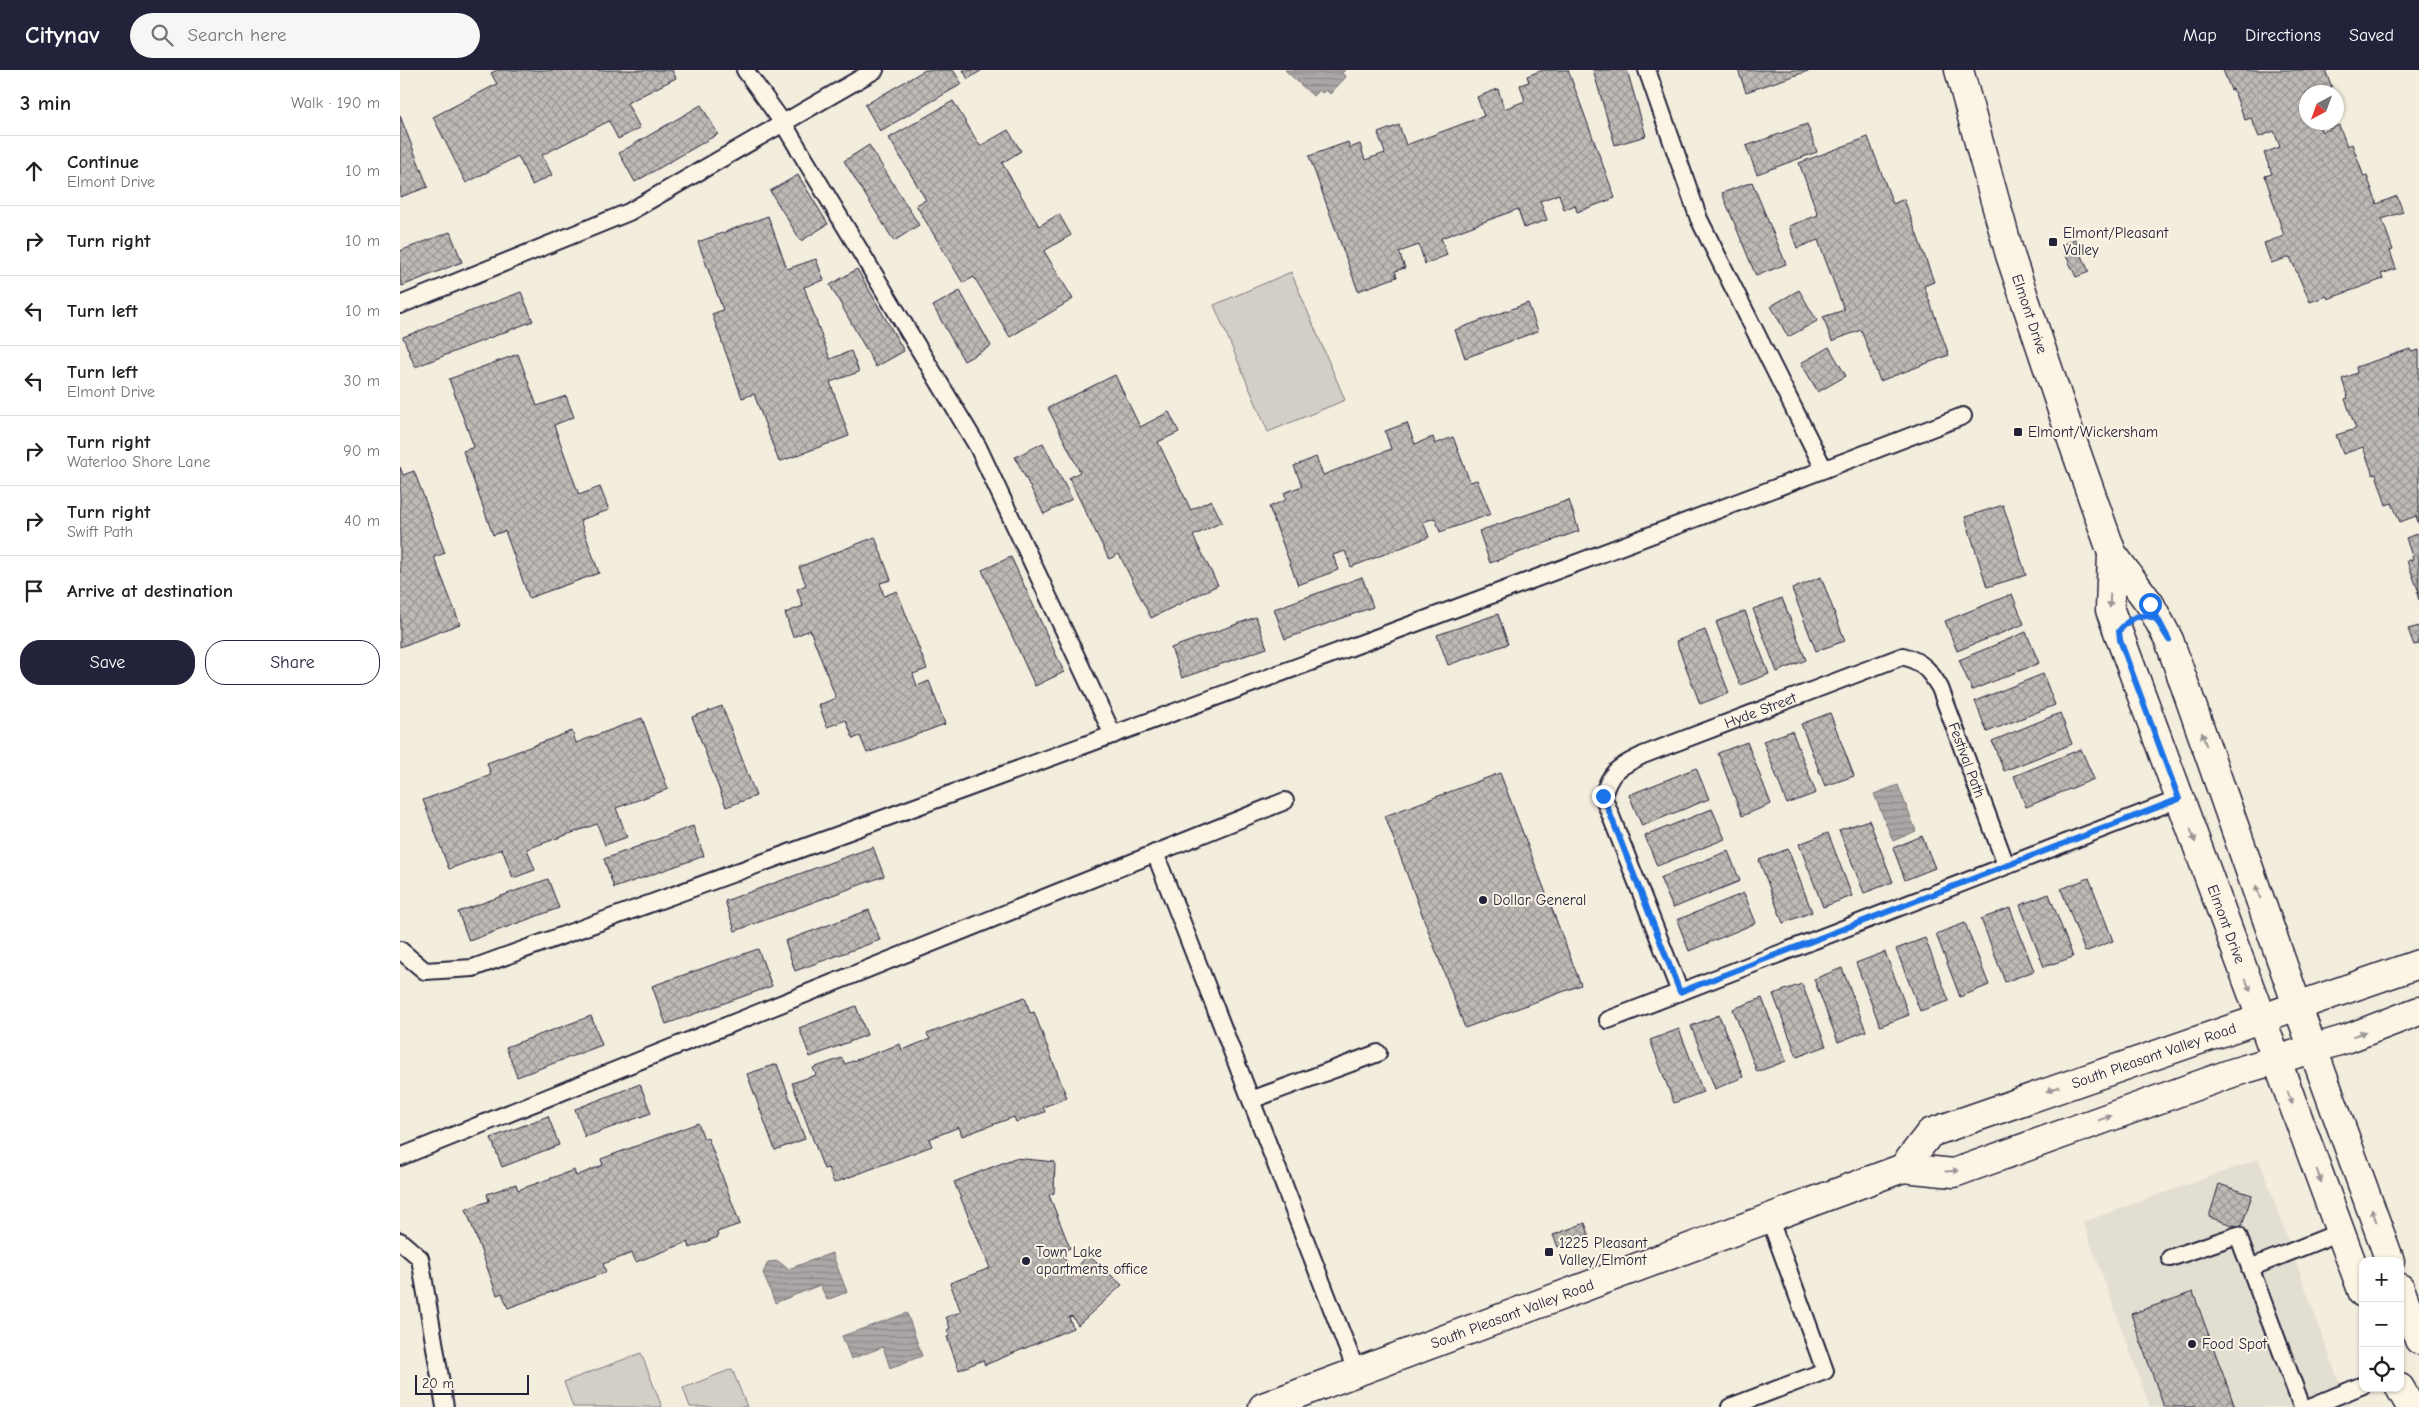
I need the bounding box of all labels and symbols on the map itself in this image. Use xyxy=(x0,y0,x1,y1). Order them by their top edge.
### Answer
north arrow xyxy=(2299,85,2344,130)
place label: Elmont/Pleasant Valley xyxy=(2063,224,2169,259)
marker: Elmont/Pleasant Valley xyxy=(2047,236,2059,248)
street label: Elmont Drive xyxy=(2008,272,2052,356)
place label: Elmont/Wickersham xyxy=(2028,423,2158,441)
marker: Elmont/Wickersham xyxy=(2012,426,2024,438)
route start xyxy=(2139,593,2162,616)
one-way arrow xyxy=(2106,594,2114,610)
street label: Hyde Street xyxy=(1722,688,1799,732)
street label: Festival Path xyxy=(1945,720,1989,800)
one-way arrow xyxy=(2200,731,2208,746)
route end xyxy=(1592,785,1615,808)
one-way arrow xyxy=(2190,829,2197,844)
street label: Elmont Drive xyxy=(2204,882,2249,966)
one-way arrow xyxy=(2254,885,2261,900)
place label: Dollar General xyxy=(1493,891,1586,909)
marker: Dollar General xyxy=(1477,894,1489,906)
one-way arrow xyxy=(2245,978,2252,993)
street label: South Pleasant Valley Road xyxy=(2069,1019,2238,1092)
one-way arrow xyxy=(2352,1030,2367,1037)
one-way arrow xyxy=(2046,1086,2061,1093)
one-way arrow xyxy=(2286,1091,2294,1106)
one-way arrow xyxy=(2097,1114,2112,1121)
one-way arrow xyxy=(1944,1167,1960,1175)
one-way arrow xyxy=(2315,1169,2323,1184)
one-way arrow xyxy=(2370,1207,2378,1222)
place label: 1225 Pleasant Valley/Elmont xyxy=(1559,1234,1648,1269)
place label: Town Lake apartments office xyxy=(1036,1243,1148,1278)
marker: 1225 Pleasant Valley/Elmont xyxy=(1543,1246,1555,1258)
marker: Town Lake apartments office xyxy=(1020,1255,1032,1267)
street label: South Pleasant Valley Road xyxy=(1428,1275,1596,1353)
place label: Food Spot xyxy=(2202,1335,2268,1353)
marker: Food Spot xyxy=(2186,1338,2198,1350)
scale bar xyxy=(415,1372,529,1395)

